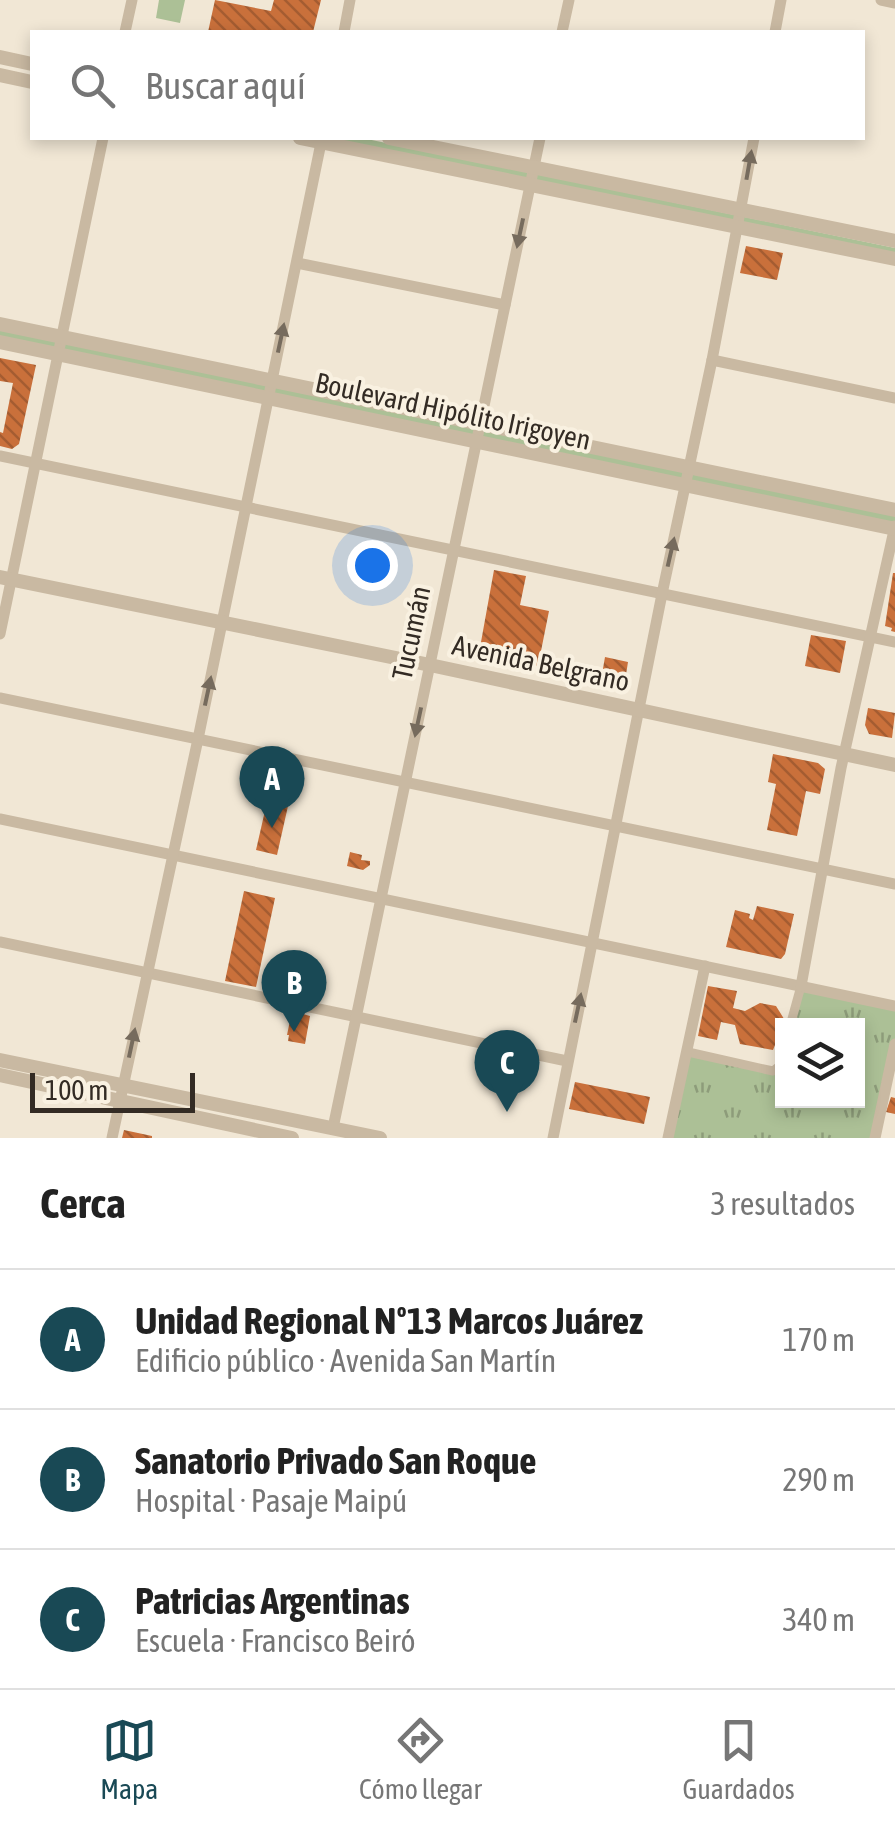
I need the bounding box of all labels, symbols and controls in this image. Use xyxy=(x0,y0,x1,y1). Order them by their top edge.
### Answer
search box xyxy=(30,30,865,140)
icon: search xyxy=(65,58,120,113)
text: Buscar aquí xyxy=(145,64,306,107)
one-way arrow xyxy=(742,149,757,180)
one-way arrow xyxy=(511,218,527,249)
one-way arrow xyxy=(274,322,289,353)
street label: Boulevard Hipólito Irigoyen xyxy=(312,366,594,456)
one-way arrow xyxy=(664,536,679,567)
your location xyxy=(347,540,398,591)
street label: Tucumán xyxy=(385,583,437,683)
street label: Avenida Belgrano xyxy=(449,629,633,697)
one-way arrow xyxy=(200,675,216,706)
one-way arrow xyxy=(409,707,425,738)
pin: A xyxy=(240,746,304,828)
pin: B xyxy=(262,950,326,1032)
one-way arrow xyxy=(571,992,587,1023)
map controls xyxy=(775,1018,865,1108)
button: layers xyxy=(775,1018,865,1108)
one-way arrow xyxy=(125,1027,141,1058)
pin: C xyxy=(474,1030,540,1112)
scale bar xyxy=(30,1068,195,1112)
text: 100 m xyxy=(45,1074,108,1106)
text: Cerca xyxy=(40,1179,125,1227)
text: 3 resultados xyxy=(711,1185,855,1222)
text: Unidad Regional Nº13 Marcos Juárez xyxy=(135,1299,643,1342)
text: A xyxy=(65,1321,80,1358)
text: 170 m xyxy=(782,1321,855,1358)
text: Edificio público · Avenida San Martín xyxy=(135,1342,556,1379)
text: Sanatorio Privado San Roque xyxy=(135,1439,537,1482)
text: B xyxy=(65,1461,80,1498)
text: 290 m xyxy=(782,1461,855,1498)
text: Hospital · Pasaje Maipú xyxy=(135,1482,407,1519)
text: Patricias Argentinas xyxy=(135,1579,410,1622)
text: C xyxy=(65,1601,80,1638)
text: 340 m xyxy=(782,1601,855,1638)
text: Escuela · Francisco Beiró xyxy=(135,1622,415,1659)
tab: Mapa xyxy=(100,1713,158,1805)
tab: Cómo llegar xyxy=(359,1713,482,1805)
tab: Guardados xyxy=(682,1713,795,1805)

